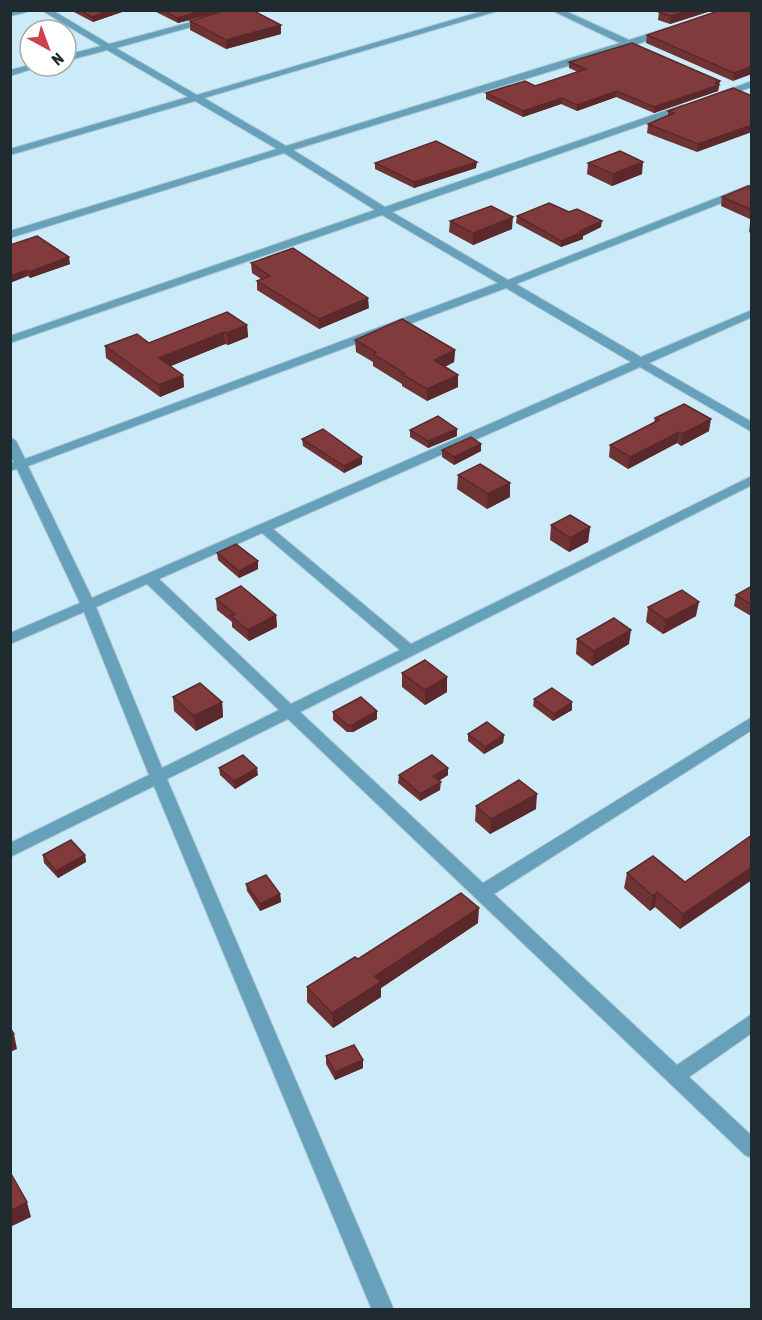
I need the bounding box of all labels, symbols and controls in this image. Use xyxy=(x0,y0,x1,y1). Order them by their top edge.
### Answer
north arrow xyxy=(18,18,78,78)
text: N xyxy=(48,49,67,69)

